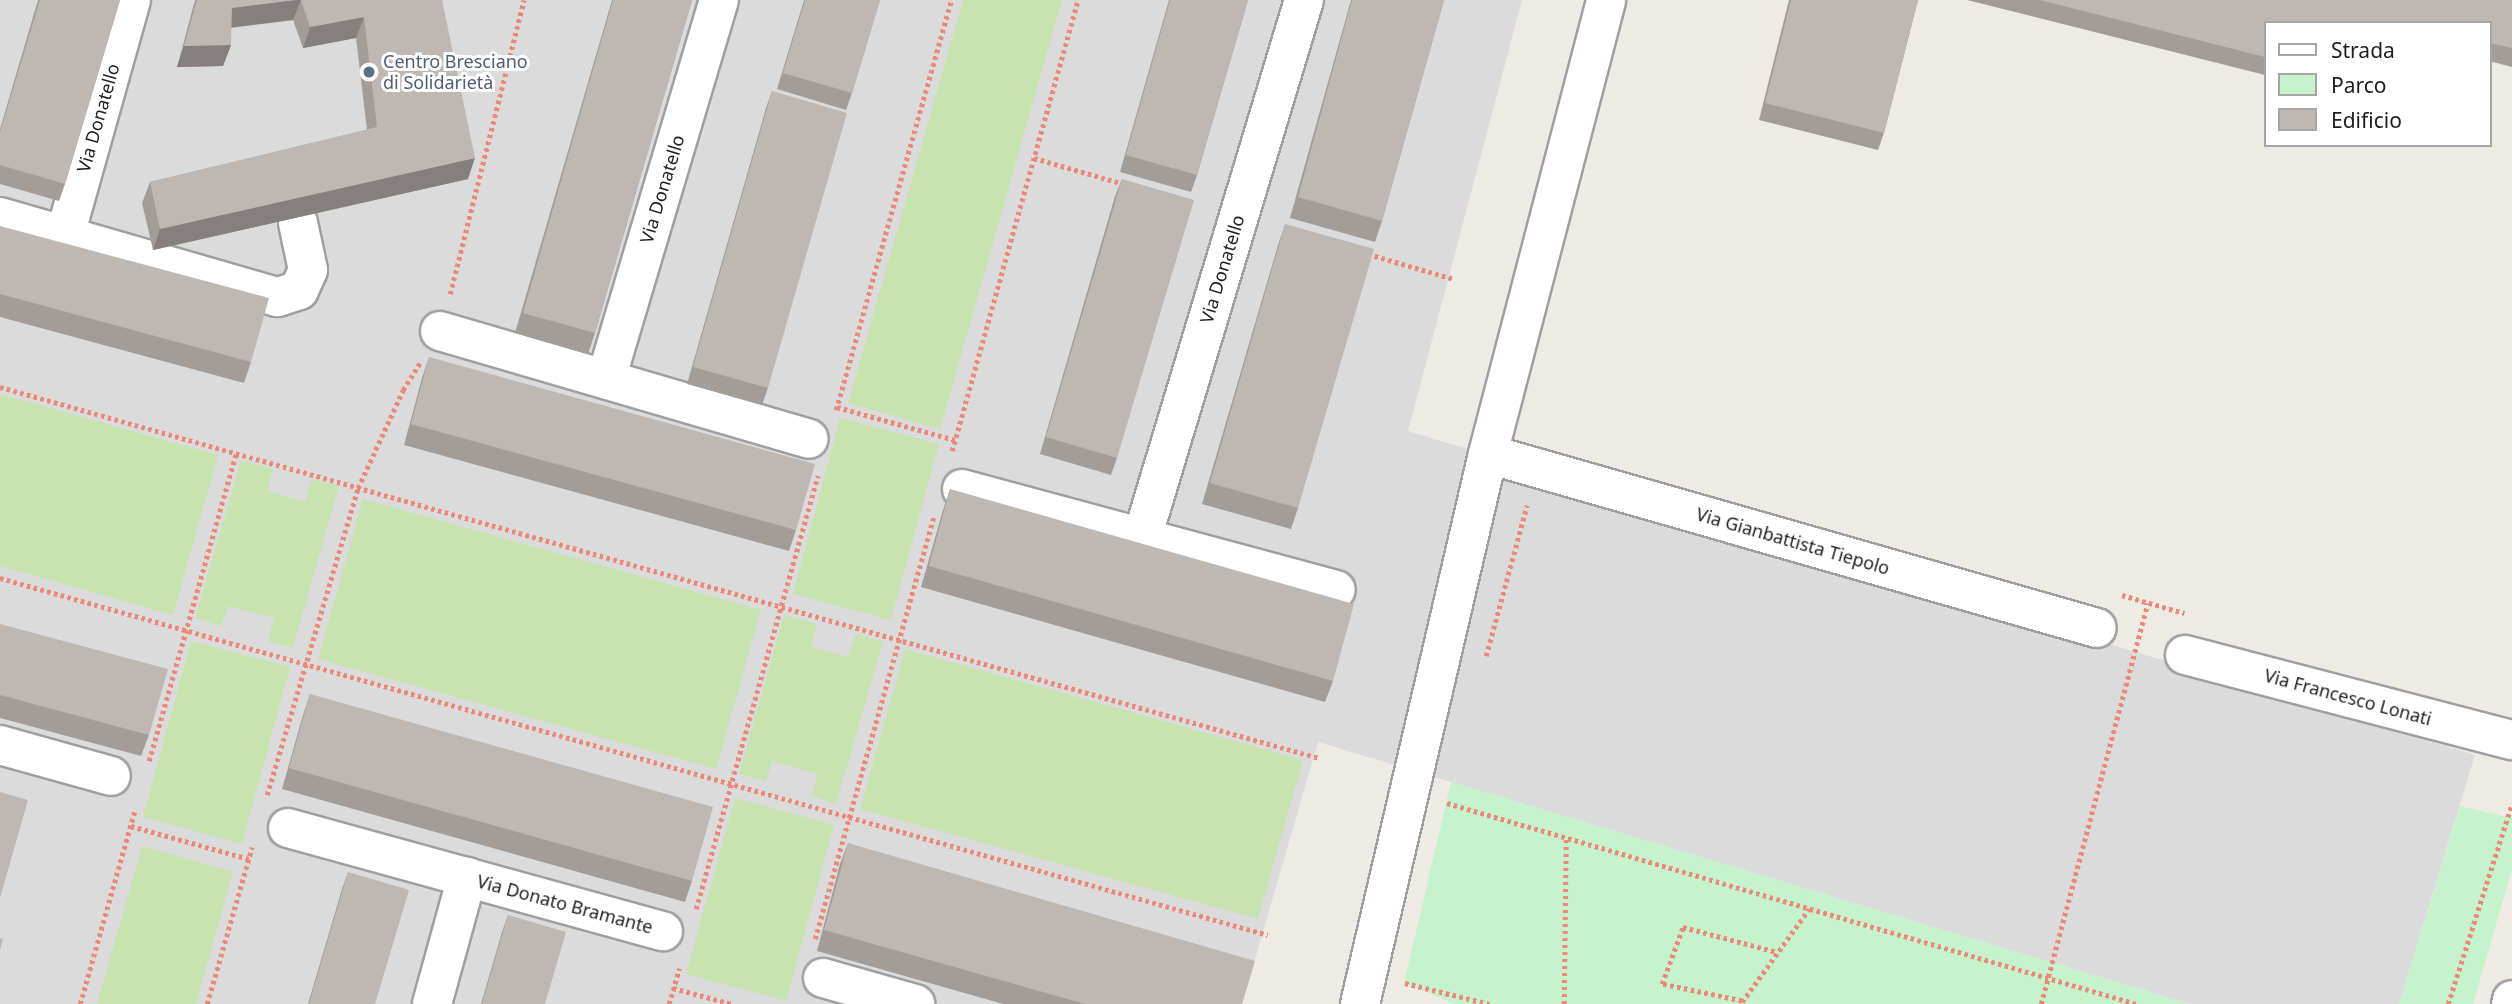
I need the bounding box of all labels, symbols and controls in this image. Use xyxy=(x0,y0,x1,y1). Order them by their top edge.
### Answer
legend xyxy=(2264,21,2491,147)
text: Strada xyxy=(2331,36,2395,64)
place label: Centro Bresciano di Solidarietà xyxy=(383,51,528,94)
street label: Via Donatello xyxy=(72,61,124,175)
marker: Centro Bresciano di Solidarietà xyxy=(361,64,377,80)
text: Parco xyxy=(2331,71,2387,99)
text: Edificio xyxy=(2331,106,2402,134)
street label: Via Donatello xyxy=(635,132,689,246)
street label: Via Donatello xyxy=(1195,212,1249,326)
street label: Via Gianbattista Tiepolo xyxy=(1694,503,1892,579)
street label: Via Francesco Lonati xyxy=(2262,664,2434,730)
street label: Via Donato Bramante xyxy=(475,870,655,938)

